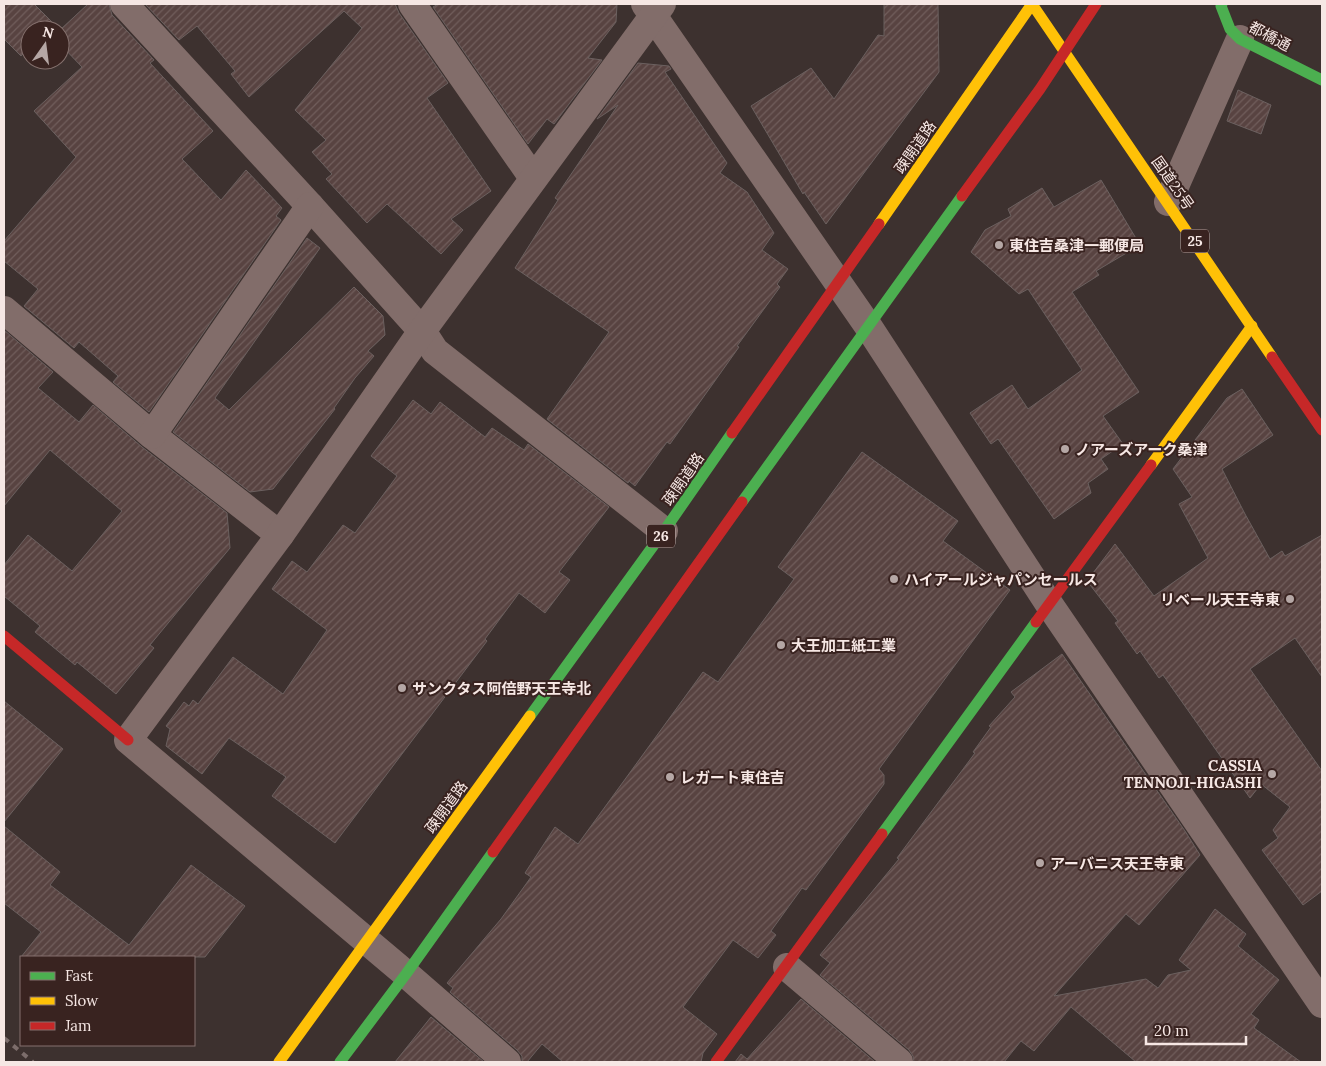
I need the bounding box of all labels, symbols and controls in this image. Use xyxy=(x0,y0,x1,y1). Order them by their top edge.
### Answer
street label: 都橋通 xyxy=(1246,17,1294,55)
north arrow xyxy=(20,20,70,70)
text: N xyxy=(41,22,56,42)
street label: 疎開道路 xyxy=(890,117,940,177)
street label: 国道25号 xyxy=(1148,152,1198,214)
road number: 25 xyxy=(1181,230,1209,252)
place label: 東住吉桑津一郵便局 xyxy=(1009,236,1144,255)
marker: 東住吉桑津一郵便局 xyxy=(993,239,1005,251)
place label: ノアーズアーク桑津 xyxy=(1075,440,1207,459)
marker: ノアーズアーク桑津 xyxy=(1059,443,1071,455)
street label: 疎開道路 xyxy=(658,449,708,509)
road number: 26 xyxy=(647,524,675,548)
place label: ハイアールジャパンセールス xyxy=(904,570,1098,589)
marker: ハイアールジャパンセールス xyxy=(888,573,900,585)
place label: リベール天王寺東 xyxy=(1160,590,1280,609)
marker: リベール天王寺東 xyxy=(1284,593,1296,605)
place label: 大王加工紙工業 xyxy=(791,636,896,655)
marker: 大王加工紙工業 xyxy=(775,639,787,651)
place label: サンクタス阿倍野天王寺北 xyxy=(412,679,591,698)
marker: サンクタス阿倍野天王寺北 xyxy=(396,682,408,694)
place label: CASSIA TENNOJI-HIGASHI xyxy=(1124,756,1262,792)
place label: レガート東住吉 xyxy=(680,768,785,787)
marker: CASSIA TENNOJI-HIGASHI xyxy=(1266,768,1278,780)
marker: レガート東住吉 xyxy=(664,771,676,783)
street label: 疎開道路 xyxy=(421,777,471,837)
place label: アーバニス天王寺東 xyxy=(1050,854,1184,873)
marker: アーバニス天王寺東 xyxy=(1034,857,1046,869)
legend xyxy=(20,956,195,1046)
text: Fast xyxy=(65,966,93,985)
text: Slow xyxy=(65,991,98,1010)
scale bar xyxy=(1146,1014,1246,1046)
text: Jam xyxy=(64,1016,92,1035)
text: 20 m xyxy=(1154,1021,1189,1040)

